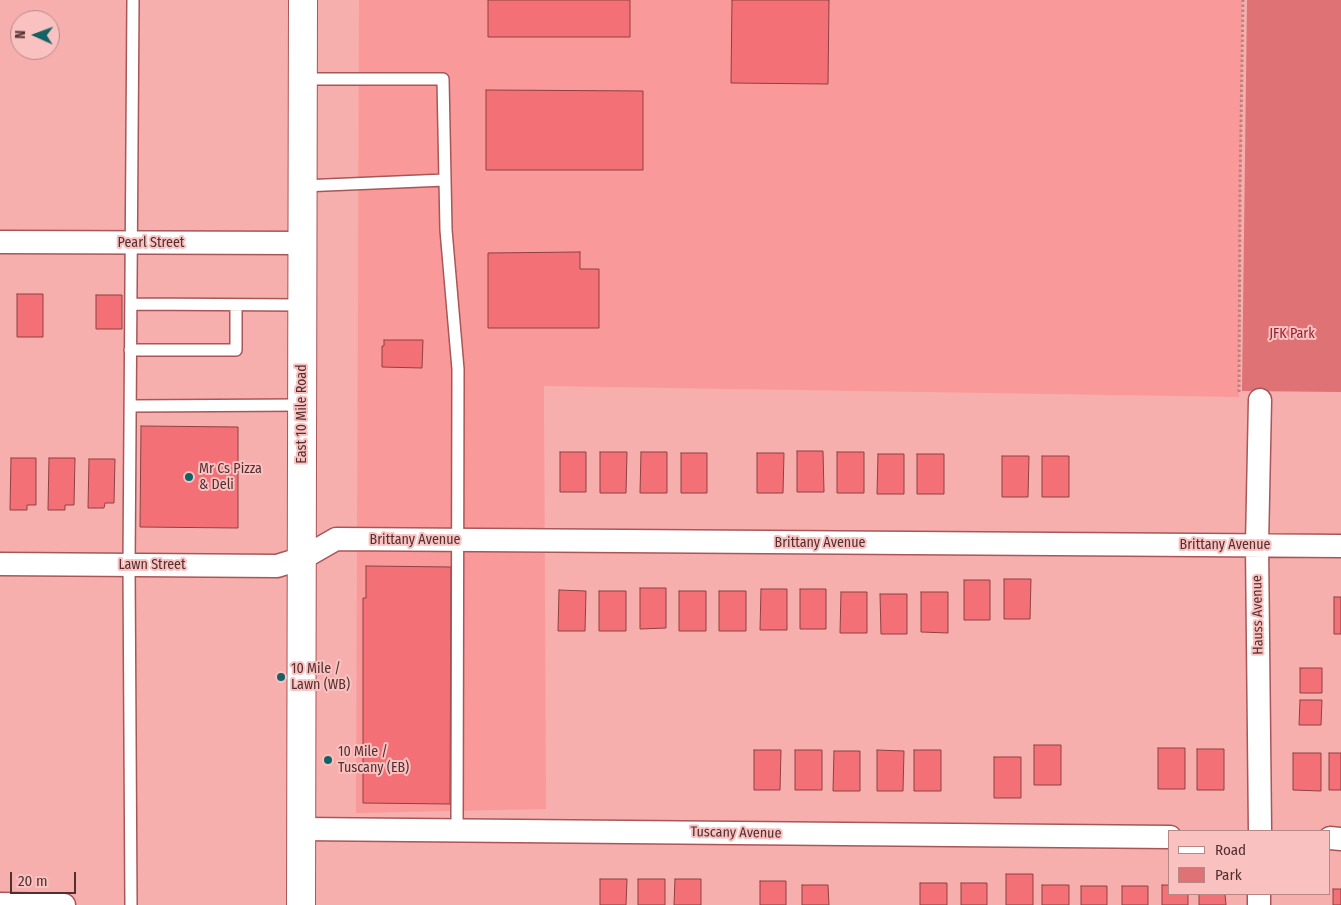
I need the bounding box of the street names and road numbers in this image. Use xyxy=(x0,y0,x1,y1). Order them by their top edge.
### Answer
street label: Pearl Street xyxy=(118,235,184,251)
street label: East 10 Mile Road xyxy=(294,364,310,464)
street label: Brittany Avenue xyxy=(370,532,460,548)
street label: Brittany Avenue xyxy=(775,535,865,551)
street label: Brittany Avenue xyxy=(1180,537,1270,553)
street label: Lawn Street xyxy=(118,557,186,573)
street label: Hauss Avenue xyxy=(1249,575,1267,655)
street label: Tuscany Avenue xyxy=(690,824,782,842)

